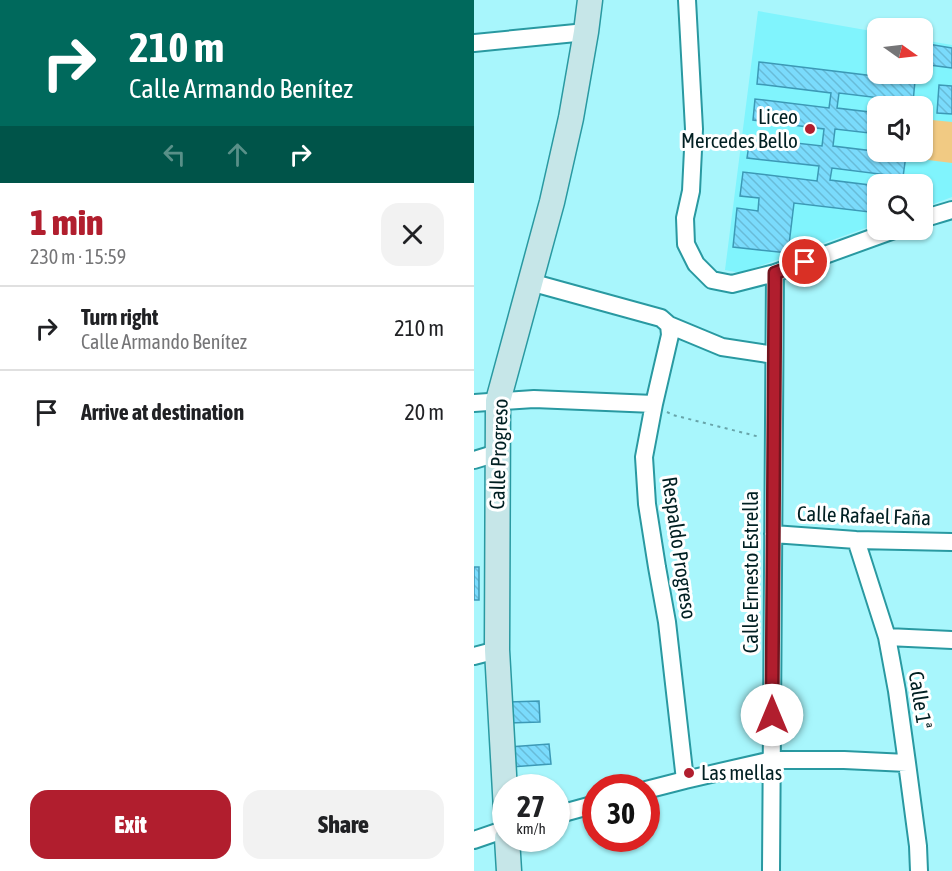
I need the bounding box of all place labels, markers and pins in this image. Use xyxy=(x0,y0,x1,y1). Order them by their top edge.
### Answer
place label: Liceo Mercedes Bello xyxy=(681,104,798,152)
marker: Liceo Mercedes Bello xyxy=(803,122,817,136)
pin xyxy=(779,236,830,287)
place label: Las mellas xyxy=(701,760,782,784)
marker: Las mellas xyxy=(682,766,696,780)

